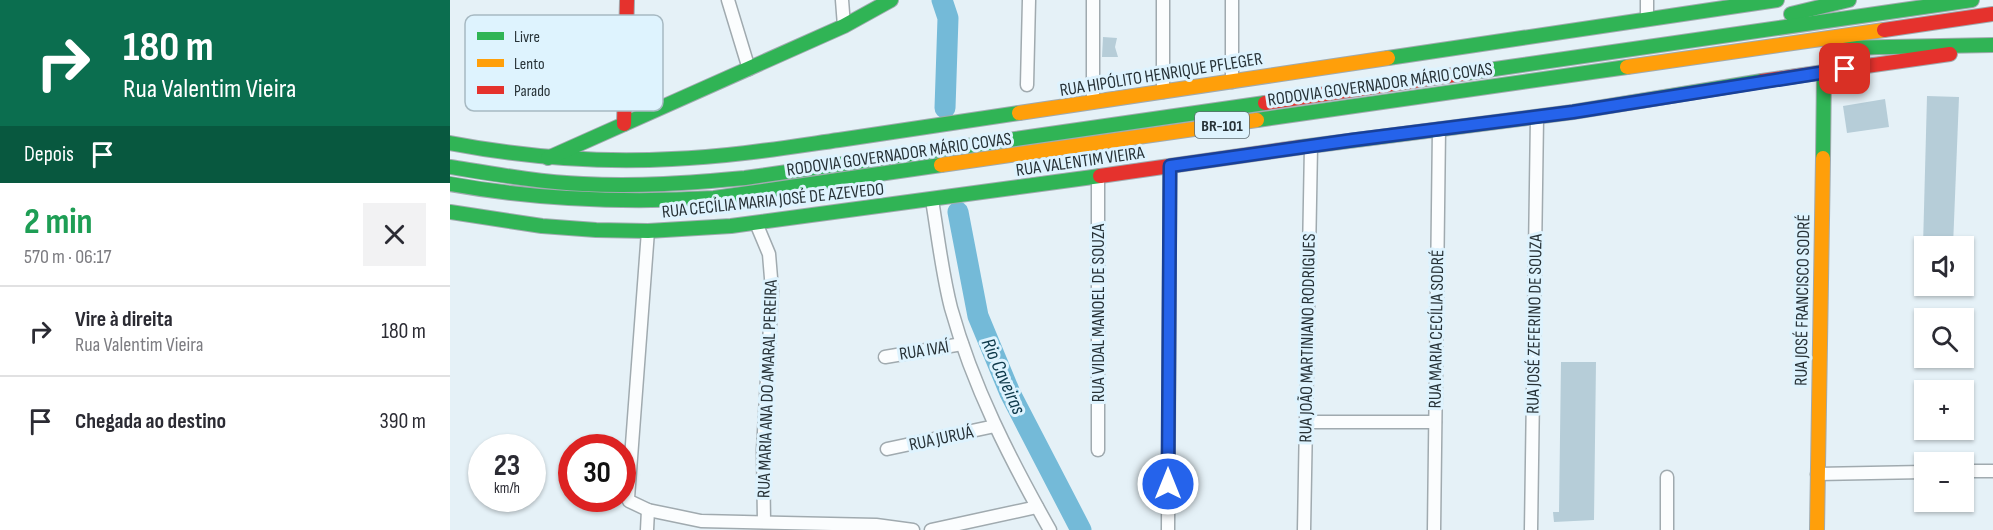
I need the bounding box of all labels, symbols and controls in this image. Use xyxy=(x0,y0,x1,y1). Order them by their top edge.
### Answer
legend xyxy=(465,15,663,111)
text: 180 m xyxy=(123,22,214,73)
icon: right xyxy=(24,24,102,102)
text: Livre xyxy=(514,28,540,47)
pin xyxy=(1819,43,1870,94)
street label: RUA HIPÓLITO HENRIQUE PFLEGER xyxy=(1058,48,1264,101)
icon: arrive xyxy=(1828,52,1861,85)
text: Lento xyxy=(514,55,545,74)
street label: RODOVIA GOVERNADOR MÁRIO COVAS xyxy=(1266,58,1494,111)
text: Rua Valentim Vieira xyxy=(123,73,296,105)
text: Parado xyxy=(514,82,551,101)
road number: BR-101 xyxy=(1195,112,1249,138)
street label: RODOVIA GOVERNADOR MÁRIO COVAS xyxy=(785,128,1013,181)
icon: arrive xyxy=(86,138,119,171)
text: Depois xyxy=(24,141,74,168)
street label: RUA VALENTIM VIEIRA xyxy=(1015,142,1146,181)
street label: RUA CECÍLIA MARIA JOSÉ DE AZEVEDO xyxy=(661,178,885,223)
text: 2 min xyxy=(24,201,93,244)
button: close xyxy=(363,203,426,266)
street label: RUA JOSÉ FRANCISCO SODRÉ xyxy=(1791,214,1814,386)
street label: RUA VIDAL MANOEL DE SOUZA xyxy=(1088,224,1109,402)
street label: RUA JOÃO MARTINIANO RODRIGUES xyxy=(1295,233,1320,443)
street label: RUA JOSÉ ZEFERINO DE SOUZA xyxy=(1522,234,1547,414)
map controls xyxy=(1914,236,1974,512)
button: sound xyxy=(1914,236,1974,296)
text: 570 m · 06:17 xyxy=(24,245,112,269)
street label: RUA MARIA CECÍLIA SODRÉ xyxy=(1425,249,1448,409)
street label: RUA MARIA ANA DO AMARAL PEREIRA xyxy=(753,279,782,498)
text: Vire à direita xyxy=(75,306,173,333)
button: search xyxy=(1914,308,1974,368)
icon: right xyxy=(24,315,57,348)
text: 180 m xyxy=(381,318,426,345)
text: Rua Valentim Vieira xyxy=(75,333,203,357)
water label: Rio Caveiras xyxy=(976,335,1030,418)
street label: RUA IVAÍ xyxy=(898,336,951,365)
button: + xyxy=(1914,380,1974,440)
icon: arrive xyxy=(24,405,57,438)
text: Chegada ao destino xyxy=(75,408,226,435)
text: 390 m xyxy=(380,408,426,435)
street label: RUA JURUÁ xyxy=(907,421,975,456)
speed limit sign: 30 xyxy=(558,434,636,512)
text: 23 xyxy=(494,448,520,484)
position arrow xyxy=(1136,452,1200,516)
button: − xyxy=(1914,452,1974,512)
text: km/h xyxy=(494,479,520,498)

